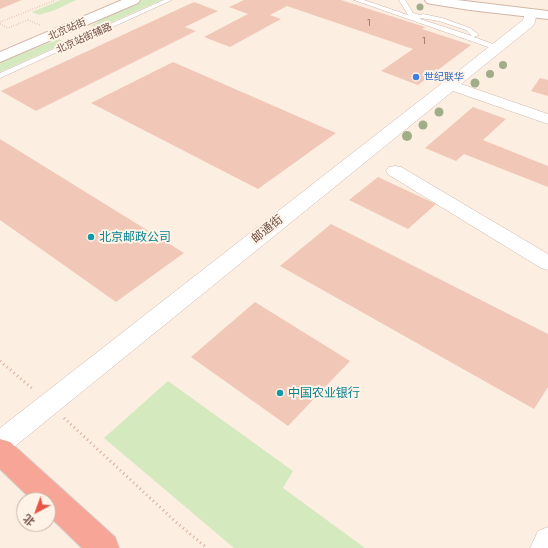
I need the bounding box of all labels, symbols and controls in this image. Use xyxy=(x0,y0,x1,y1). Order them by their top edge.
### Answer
street label: 北京站街 xyxy=(46,16,88,42)
house number: 1 xyxy=(367,18,371,28)
street label: 北京站街辅路 xyxy=(54,20,114,56)
house number: 1 xyxy=(422,36,426,46)
place label: 世纪联华 xyxy=(424,71,464,83)
marker: 世纪联华 xyxy=(411,72,421,82)
street label: 邮通街 xyxy=(248,212,286,246)
place label: 北京邮政公司 xyxy=(99,230,171,244)
marker: 北京邮政公司 xyxy=(86,232,96,242)
place label: 中国农业银行 xyxy=(288,386,360,400)
marker: 中国农业银行 xyxy=(275,388,285,398)
north arrow xyxy=(16,492,56,532)
text: 北 xyxy=(20,512,37,529)

